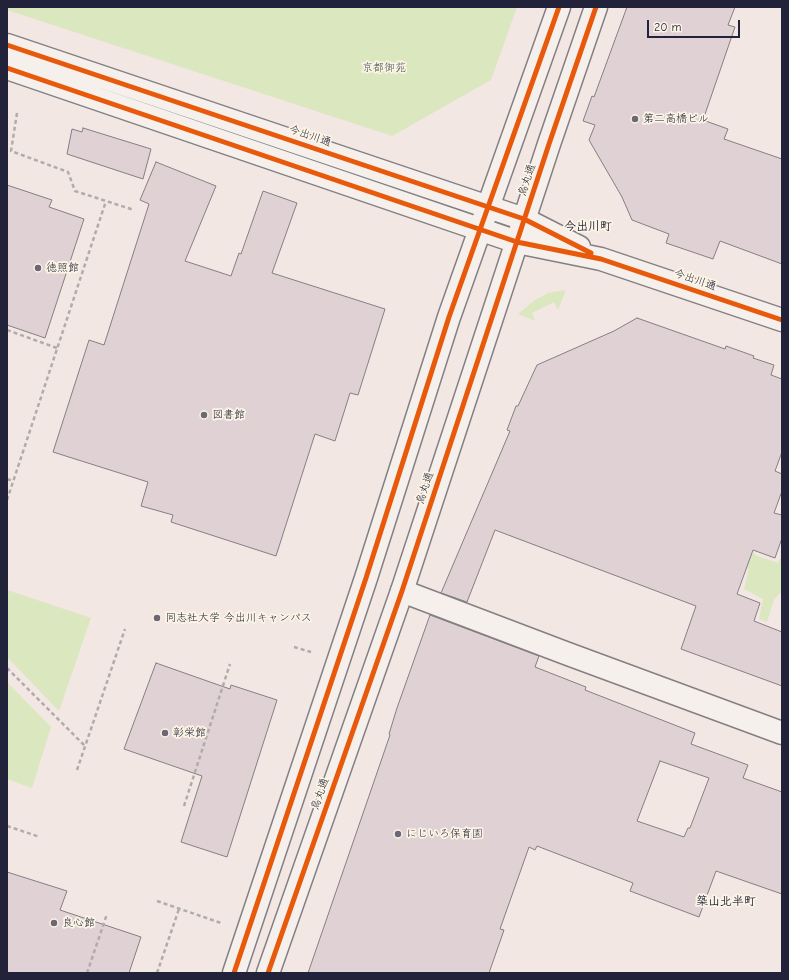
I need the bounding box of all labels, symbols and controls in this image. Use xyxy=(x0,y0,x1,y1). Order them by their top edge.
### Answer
scale bar xyxy=(649,12,742,38)
text: 20 m xyxy=(654,20,682,34)
park label: 京都御苑 xyxy=(362,61,406,75)
place label: 第二高橋ビル xyxy=(643,112,709,126)
marker: 第二高橋ビル xyxy=(630,114,640,124)
street label: 今出川通 xyxy=(287,123,333,149)
street label: 烏丸通 xyxy=(516,162,538,198)
district label: 今出川町 xyxy=(564,220,612,234)
place label: 徳照館 xyxy=(46,261,79,275)
marker: 徳照館 xyxy=(33,263,43,273)
street label: 今出川通 xyxy=(672,267,718,293)
place label: 図書館 xyxy=(212,408,245,422)
marker: 図書館 xyxy=(199,410,209,420)
street label: 烏丸通 xyxy=(414,470,436,506)
place label: 同志社大学 今出川キャンパス xyxy=(165,611,312,625)
marker: 同志社大学 今出川キャンパス xyxy=(152,613,162,623)
place label: 彰栄館 xyxy=(173,726,206,740)
marker: 彰栄館 xyxy=(160,728,170,738)
street label: 烏丸通 xyxy=(308,776,332,812)
place label: にじいろ保育園 xyxy=(406,827,483,841)
marker: にじいろ保育園 xyxy=(393,829,403,839)
district label: 築山北半町 xyxy=(696,895,756,909)
place label: 良心館 xyxy=(62,916,95,930)
marker: 良心館 xyxy=(49,918,59,928)

